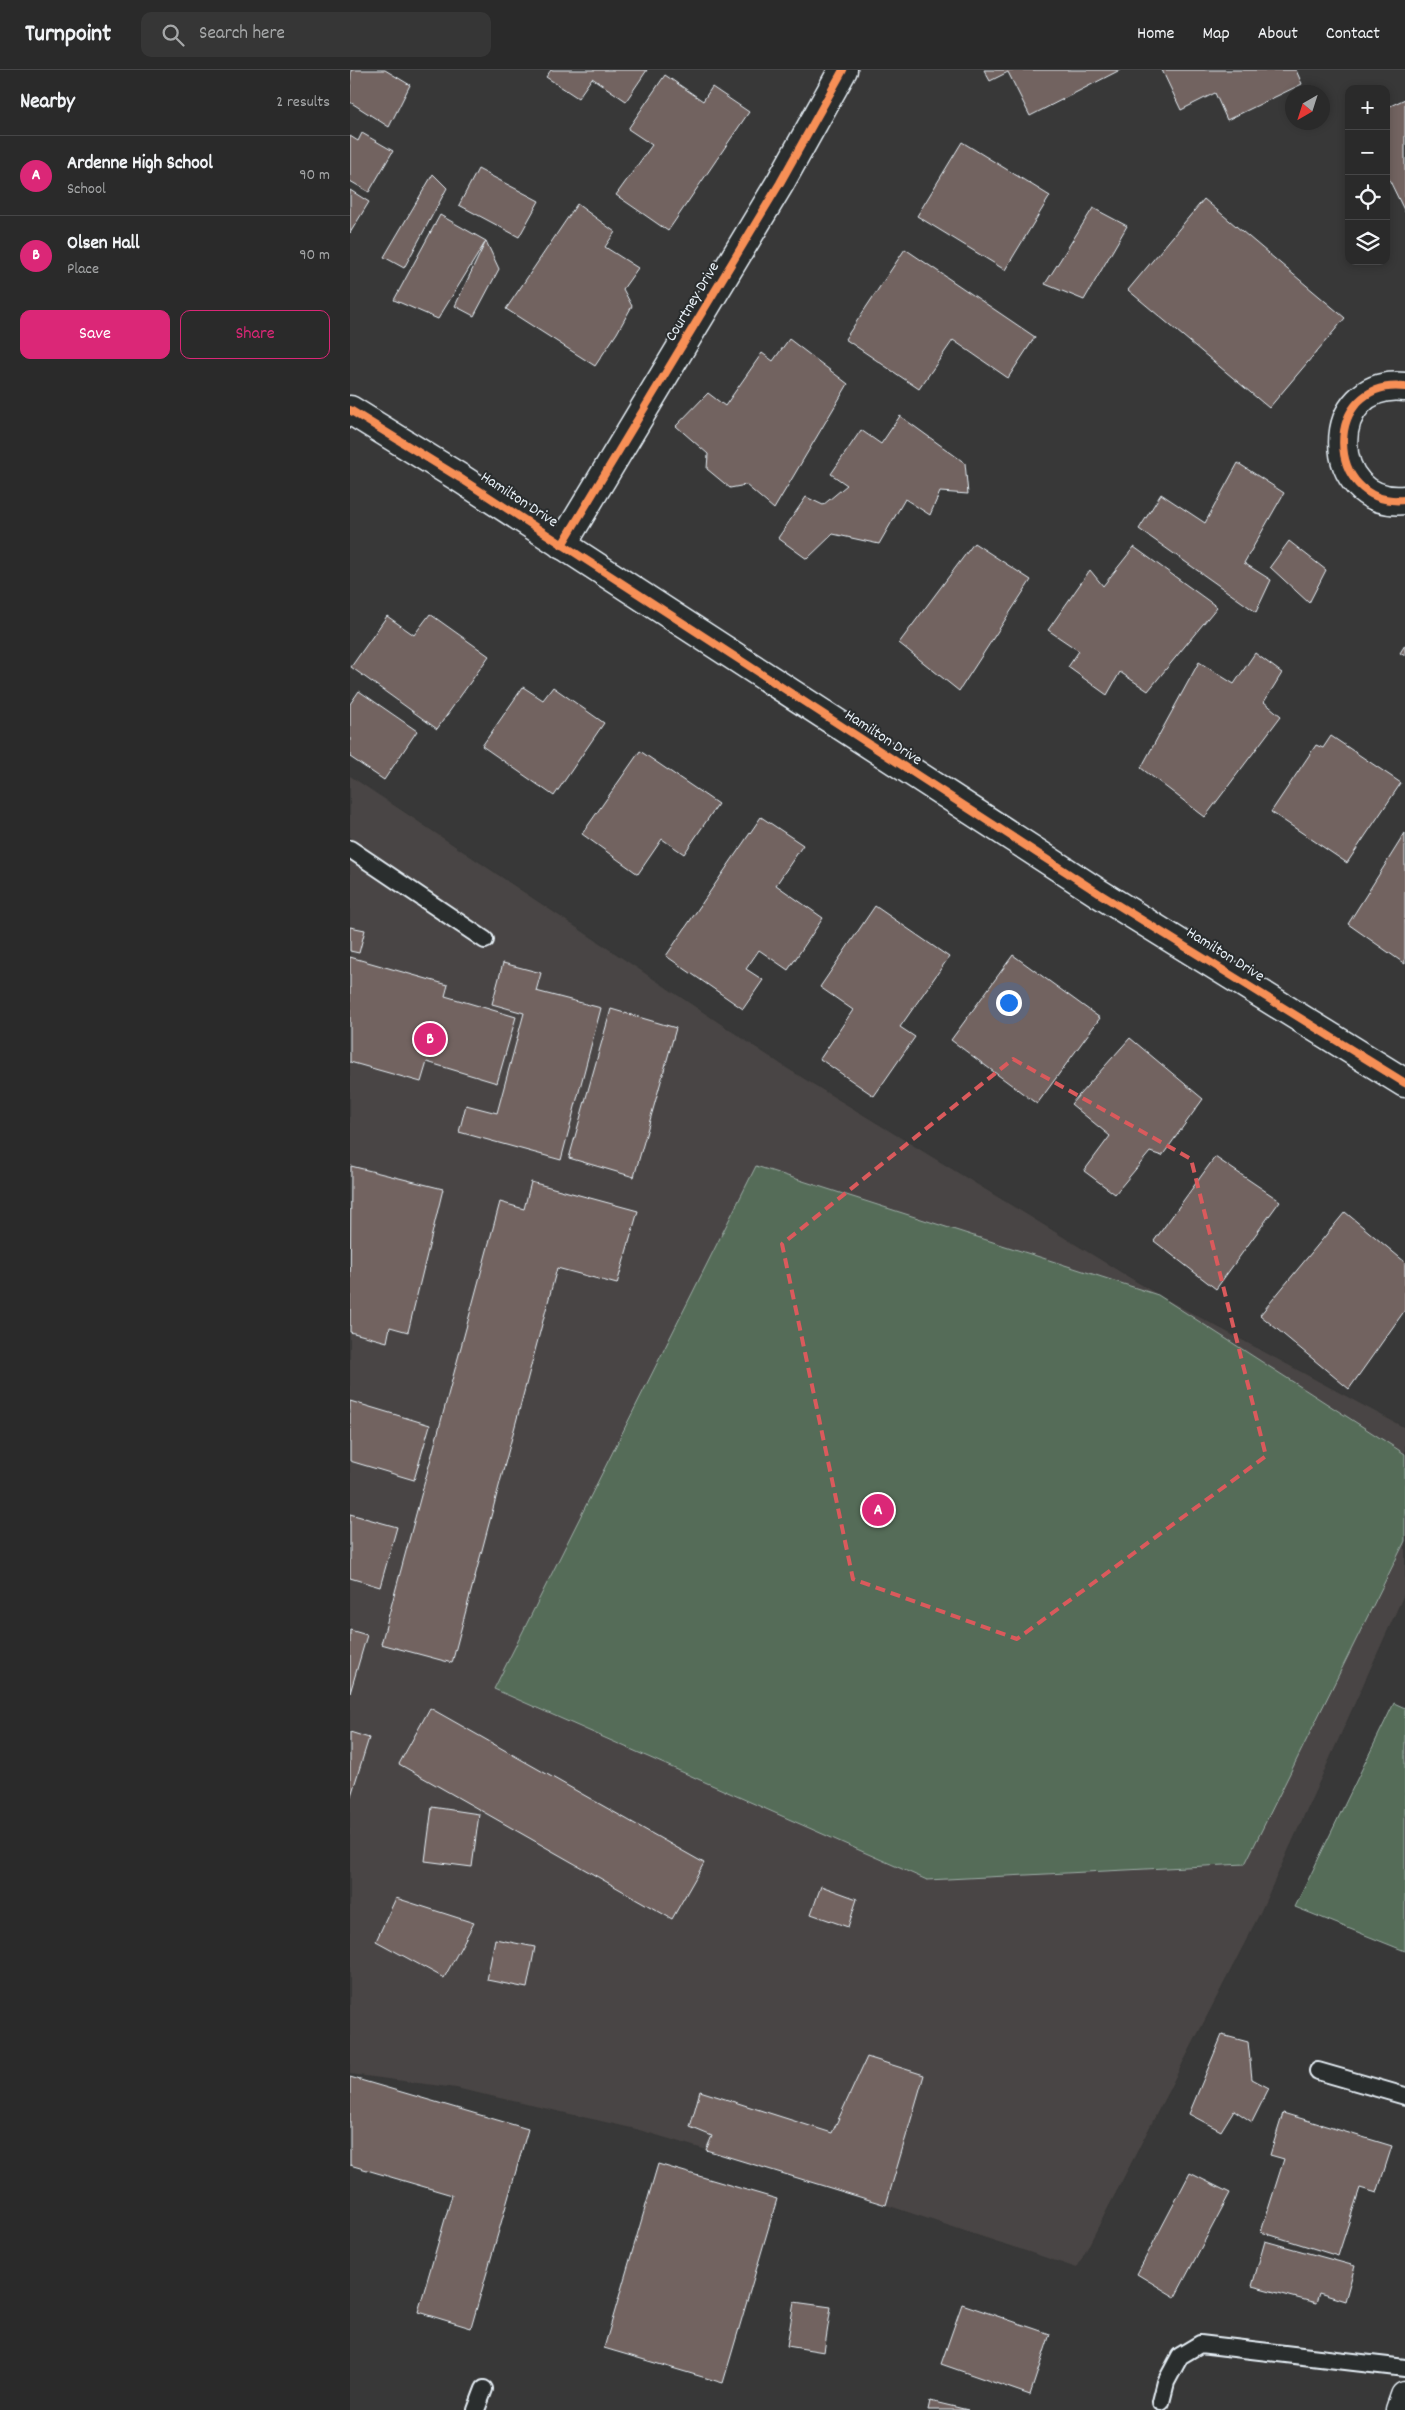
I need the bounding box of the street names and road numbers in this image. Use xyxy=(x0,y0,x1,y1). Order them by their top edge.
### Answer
street label: Courtney Drive xyxy=(660,258,726,346)
street label: Hamilton Drive xyxy=(476,466,562,534)
street label: Hamilton Drive xyxy=(840,704,926,772)
street label: Hamilton Drive xyxy=(1181,922,1269,988)

